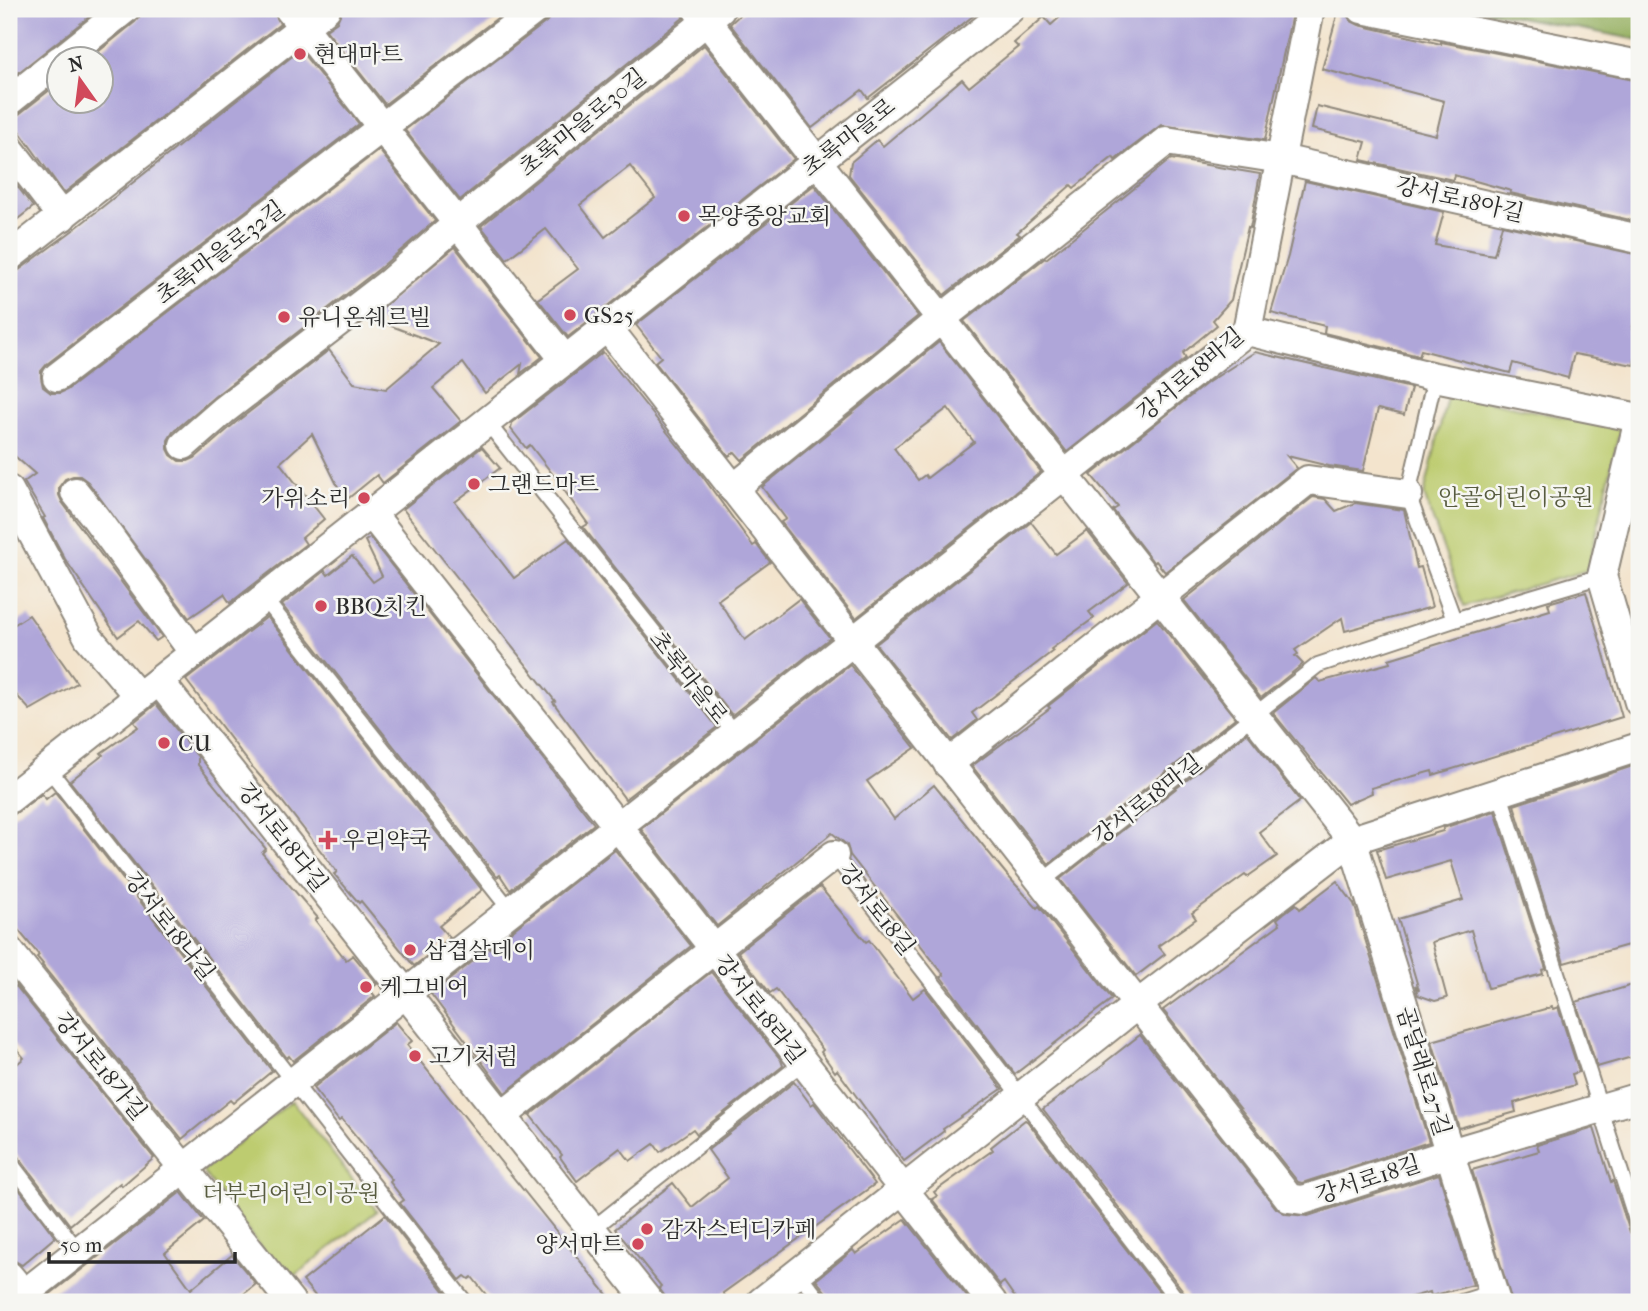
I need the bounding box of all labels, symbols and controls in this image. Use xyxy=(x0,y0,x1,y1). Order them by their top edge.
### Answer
place label: 현대마트 xyxy=(314,41,403,68)
north arrow xyxy=(46,46,116,116)
marker: 현대마트 xyxy=(292,46,308,62)
text: N xyxy=(66,52,86,77)
street label: 초록마을로30길 xyxy=(513,63,651,182)
street label: 초록마을로 xyxy=(796,93,900,182)
street label: 강서로18아길 xyxy=(1393,172,1527,227)
street label: 초록마을로32길 xyxy=(150,195,290,310)
place label: 목양중앙교회 xyxy=(698,203,831,230)
marker: 목양중앙교회 xyxy=(676,208,692,224)
place label: GS25 xyxy=(584,302,634,329)
place label: 유니온쉐르빌 xyxy=(298,304,431,331)
marker: GS25 xyxy=(562,307,578,323)
marker: 유니온쉐르빌 xyxy=(276,309,292,325)
street label: 강서로18바길 xyxy=(1132,322,1249,427)
place label: 그랜드마트 xyxy=(488,471,599,498)
marker: 그랜드마트 xyxy=(466,476,482,492)
park label: 안골어린이공원 xyxy=(1438,484,1594,511)
place label: 가위소리 xyxy=(261,485,350,512)
marker: 가위소리 xyxy=(356,490,372,506)
place label: BBQ치킨 xyxy=(335,593,427,620)
marker: BBQ치킨 xyxy=(313,598,329,614)
street label: 초록마을로 xyxy=(644,625,733,729)
place label: CU xyxy=(178,730,211,757)
marker: CU xyxy=(156,735,172,751)
street label: 강서로18마길 xyxy=(1087,748,1207,850)
street label: 강서로18다길 xyxy=(232,777,334,897)
place label: 우리약국 xyxy=(342,827,431,854)
marker: 우리약국 xyxy=(320,832,336,848)
street label: 강서로18길 xyxy=(833,858,921,960)
street label: 강서로18나길 xyxy=(119,866,221,986)
place label: 삼겹살데이 xyxy=(424,937,535,964)
marker: 삼겹살데이 xyxy=(402,942,418,958)
street label: 강서로18라길 xyxy=(709,949,811,1069)
place label: 케그비어 xyxy=(380,974,469,1001)
marker: 케그비어 xyxy=(358,979,374,995)
street label: 곰달래로27길 xyxy=(1391,1003,1456,1139)
street label: 강서로18가길 xyxy=(49,1007,152,1126)
place label: 고기처럼 xyxy=(429,1043,518,1070)
marker: 고기처럼 xyxy=(407,1048,423,1064)
street label: 강서로18길 xyxy=(1312,1150,1424,1209)
park label: 더부리어린이공원 xyxy=(202,1180,380,1207)
place label: 감자스터디카페 xyxy=(661,1216,817,1243)
scale bar xyxy=(49,1220,234,1264)
marker: 감자스터디카페 xyxy=(639,1221,655,1237)
place label: 양서마트 xyxy=(535,1231,624,1258)
text: 50 m xyxy=(60,1233,103,1257)
marker: 양서마트 xyxy=(630,1236,646,1252)

